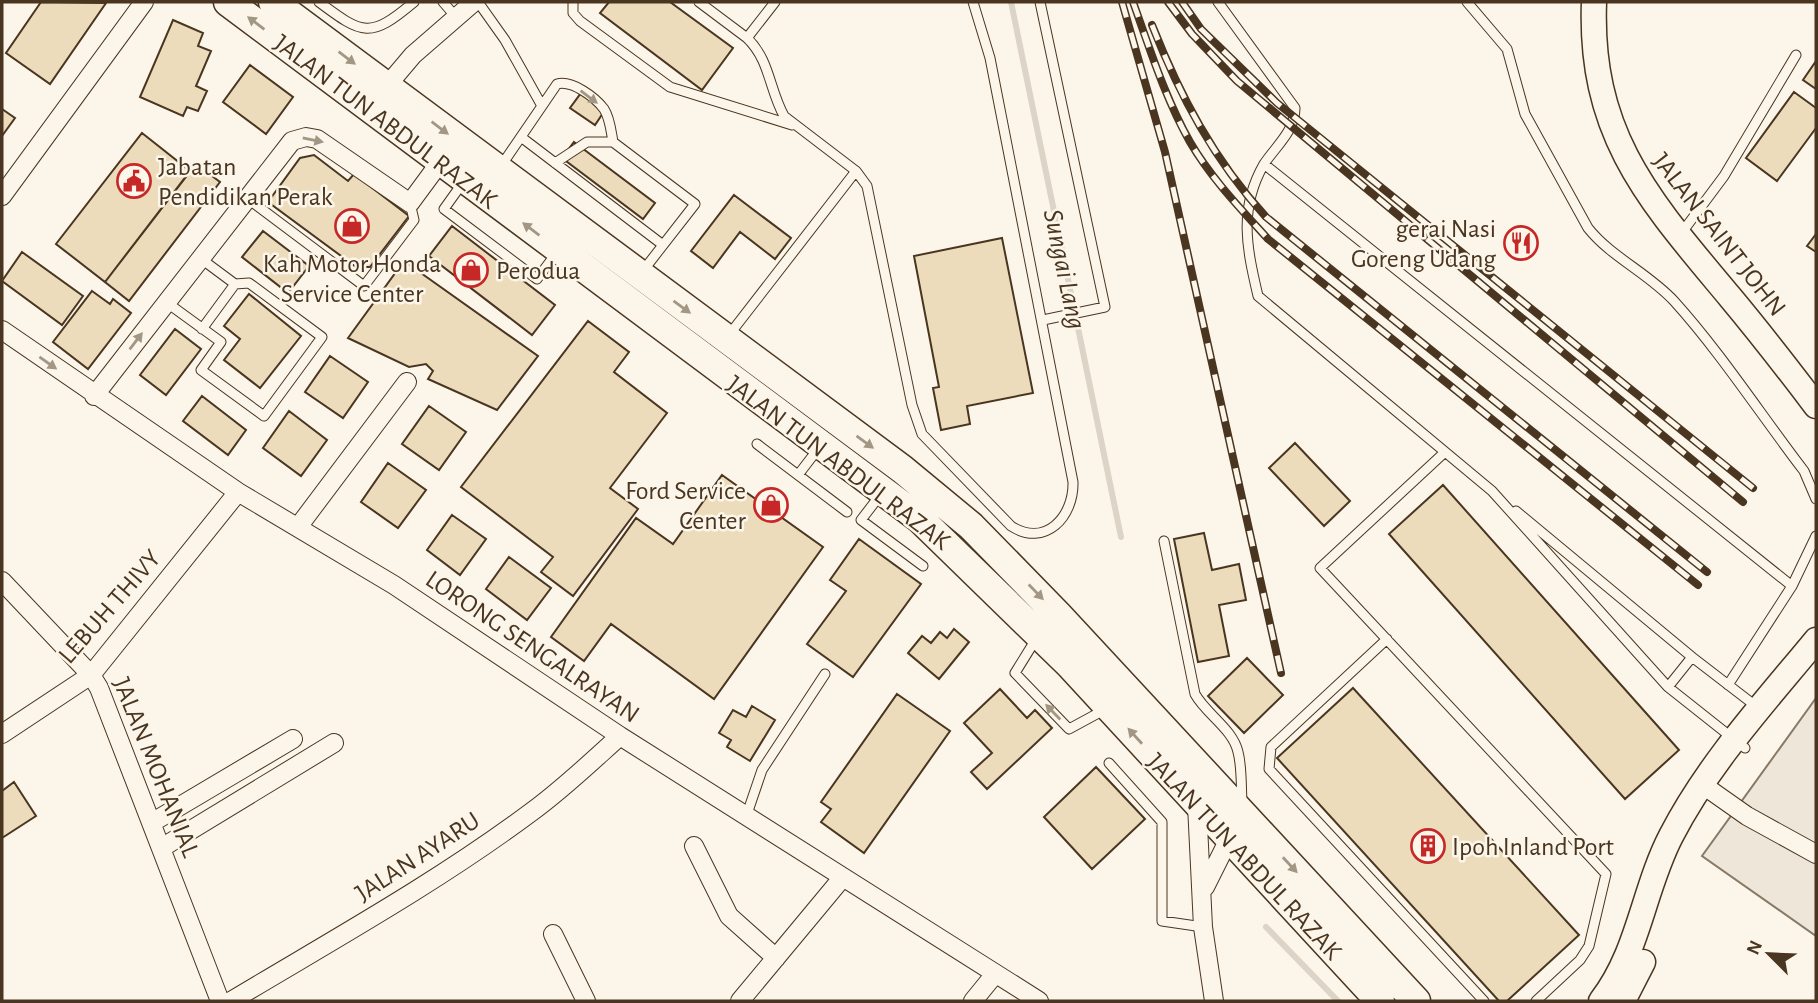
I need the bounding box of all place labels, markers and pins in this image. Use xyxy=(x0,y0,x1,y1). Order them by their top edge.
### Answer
place label: Jabatan Pendidikan Perak xyxy=(158,154,333,210)
public building icon: Jabatan Pendidikan Perak xyxy=(115,162,153,200)
shop icon: Kah Motor Honda Service Center xyxy=(333,207,371,245)
place label: gerai Nasi Goreng Udang xyxy=(1351,216,1496,272)
restaurant icon: gerai Nasi Goreng Udang xyxy=(1502,224,1540,262)
place label: Kah Motor Honda Service Center xyxy=(263,251,441,307)
shop icon: Perodua xyxy=(452,251,490,289)
place label: Perodua xyxy=(496,258,580,284)
place label: Ford Service Center xyxy=(625,478,747,534)
shop icon: Ford Service Center xyxy=(752,486,790,524)
building icon: Ipoh Inland Port xyxy=(1409,827,1447,865)
place label: Ipoh Inland Port xyxy=(1452,834,1614,860)

